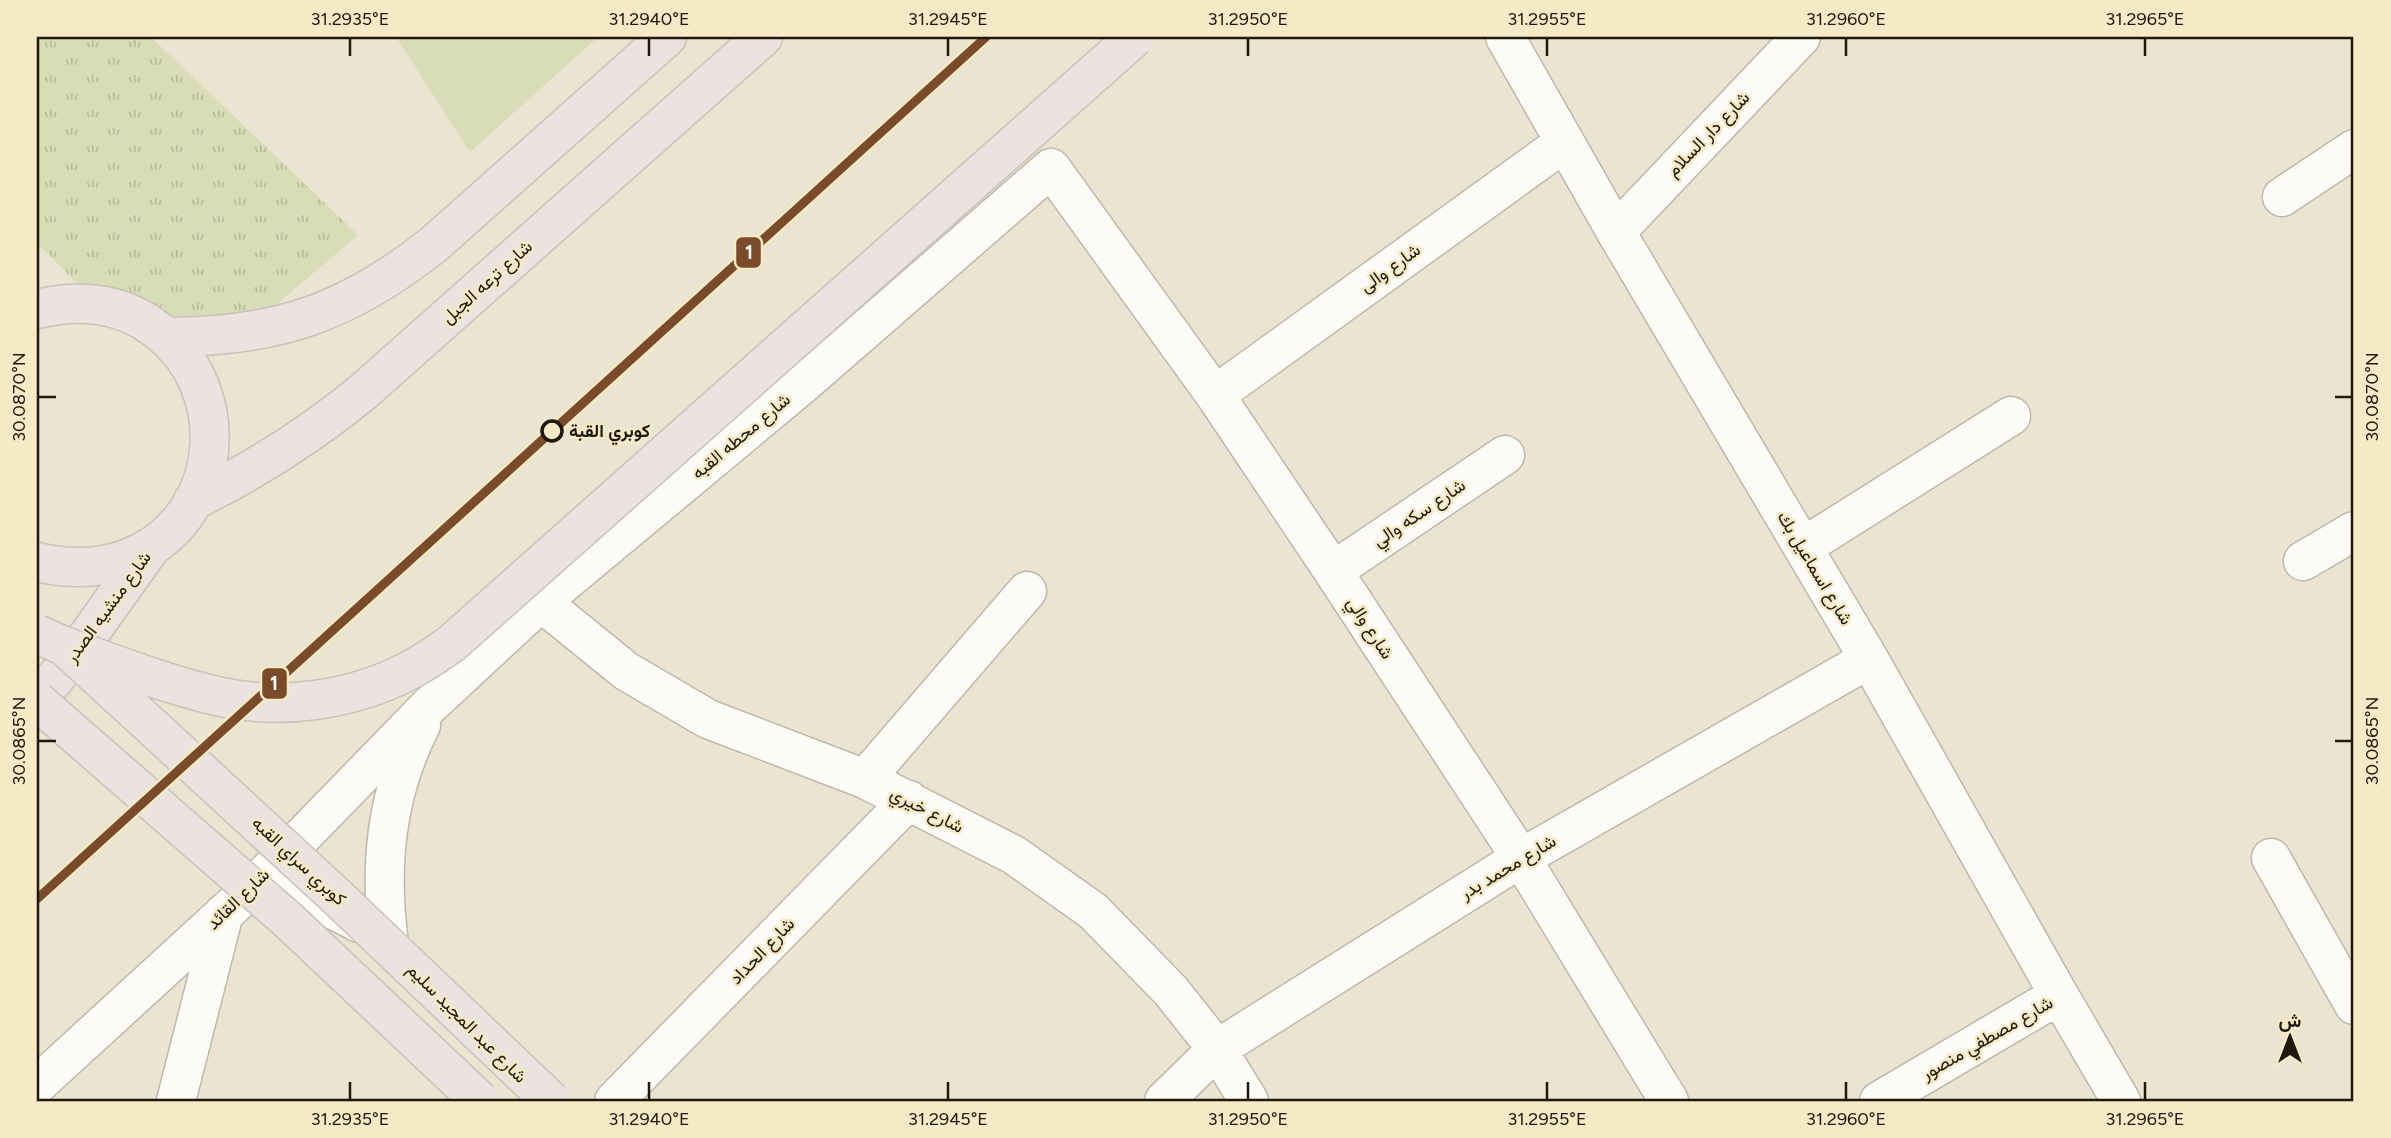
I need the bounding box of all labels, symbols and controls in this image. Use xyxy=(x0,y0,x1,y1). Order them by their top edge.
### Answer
text: 31.2935°E xyxy=(311,8,389,30)
text: 31.2940°E xyxy=(608,8,690,30)
text: 31.2945°E xyxy=(908,8,988,30)
text: 31.2950°E xyxy=(1208,8,1288,30)
text: 31.2955°E xyxy=(1507,8,1587,30)
text: 31.2960°E xyxy=(1806,8,1886,30)
text: 31.2965°E xyxy=(2105,8,2185,30)
street label: شارع دار السلام xyxy=(1662,87,1755,182)
street label: شارع ترعه الجبل xyxy=(437,235,538,329)
line badge: 1 xyxy=(735,236,762,269)
street label: شارع والى xyxy=(1355,239,1425,298)
text: 1 xyxy=(745,241,753,264)
text: 30.0870°N xyxy=(8,352,30,442)
text: 30.0870°N xyxy=(2361,352,2383,442)
street label: شارع محطه القبه xyxy=(687,388,796,485)
marker: كوبري القبة xyxy=(541,420,563,442)
place label: كوبري القبة xyxy=(569,420,650,446)
street label: شارع سكه والي xyxy=(1369,474,1472,555)
street label: شارع اسماعيل بك xyxy=(1772,507,1858,629)
street label: شارع منشيه الصدر xyxy=(60,547,157,668)
street label: شارع والي xyxy=(1338,593,1398,665)
line badge: 1 xyxy=(261,667,288,700)
text: 1 xyxy=(270,672,278,695)
text: 30.0865°N xyxy=(8,697,30,785)
text: 30.0865°N xyxy=(2361,697,2383,785)
street label: شارع خيري xyxy=(885,782,967,841)
street label: كوبري سراي القبه xyxy=(245,812,351,913)
street label: شارع محمد بدر xyxy=(1455,830,1560,906)
street label: شارع القائد xyxy=(202,864,275,935)
street label: شارع الحداد xyxy=(725,913,800,990)
street label: شارع عبد المجيد سليم xyxy=(402,958,532,1088)
street label: شارع مصطفي منصور xyxy=(1916,991,2059,1089)
north arrow xyxy=(2254,1002,2324,1072)
text: ش xyxy=(2279,1009,2302,1032)
text: 31.2935°E xyxy=(311,1108,389,1130)
text: 31.2940°E xyxy=(608,1108,690,1130)
text: 31.2945°E xyxy=(908,1108,988,1130)
text: 31.2950°E xyxy=(1208,1108,1288,1130)
text: 31.2955°E xyxy=(1507,1108,1587,1130)
text: 31.2960°E xyxy=(1806,1108,1886,1130)
text: 31.2965°E xyxy=(2105,1108,2185,1130)

